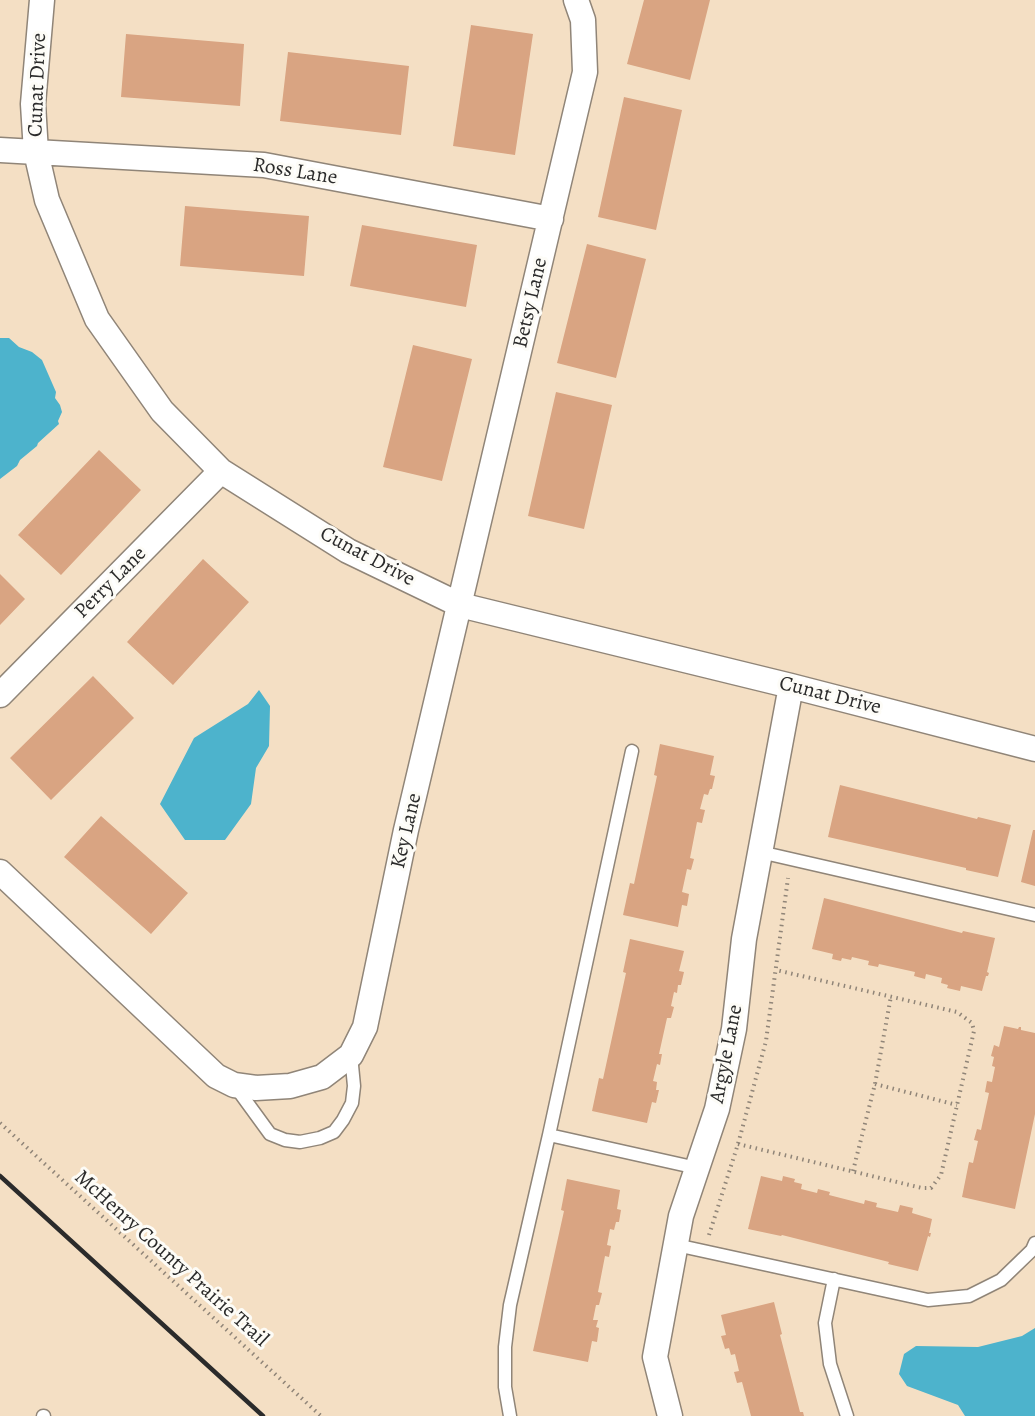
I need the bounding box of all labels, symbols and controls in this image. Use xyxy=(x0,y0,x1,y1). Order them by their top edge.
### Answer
street label: Cunat Drive xyxy=(24,33,52,137)
street label: Ross Lane xyxy=(251,153,339,191)
street label: Betsy Lane xyxy=(508,255,554,351)
street label: Cunat Drive xyxy=(315,521,419,593)
street label: Perry Lane xyxy=(70,542,152,624)
street label: Cunat Drive xyxy=(776,671,884,721)
street label: Key Lane xyxy=(386,791,428,871)
street label: Argyle Lane xyxy=(705,1003,749,1105)
street label: McHenry County Prairie Trail xyxy=(69,1165,273,1353)

